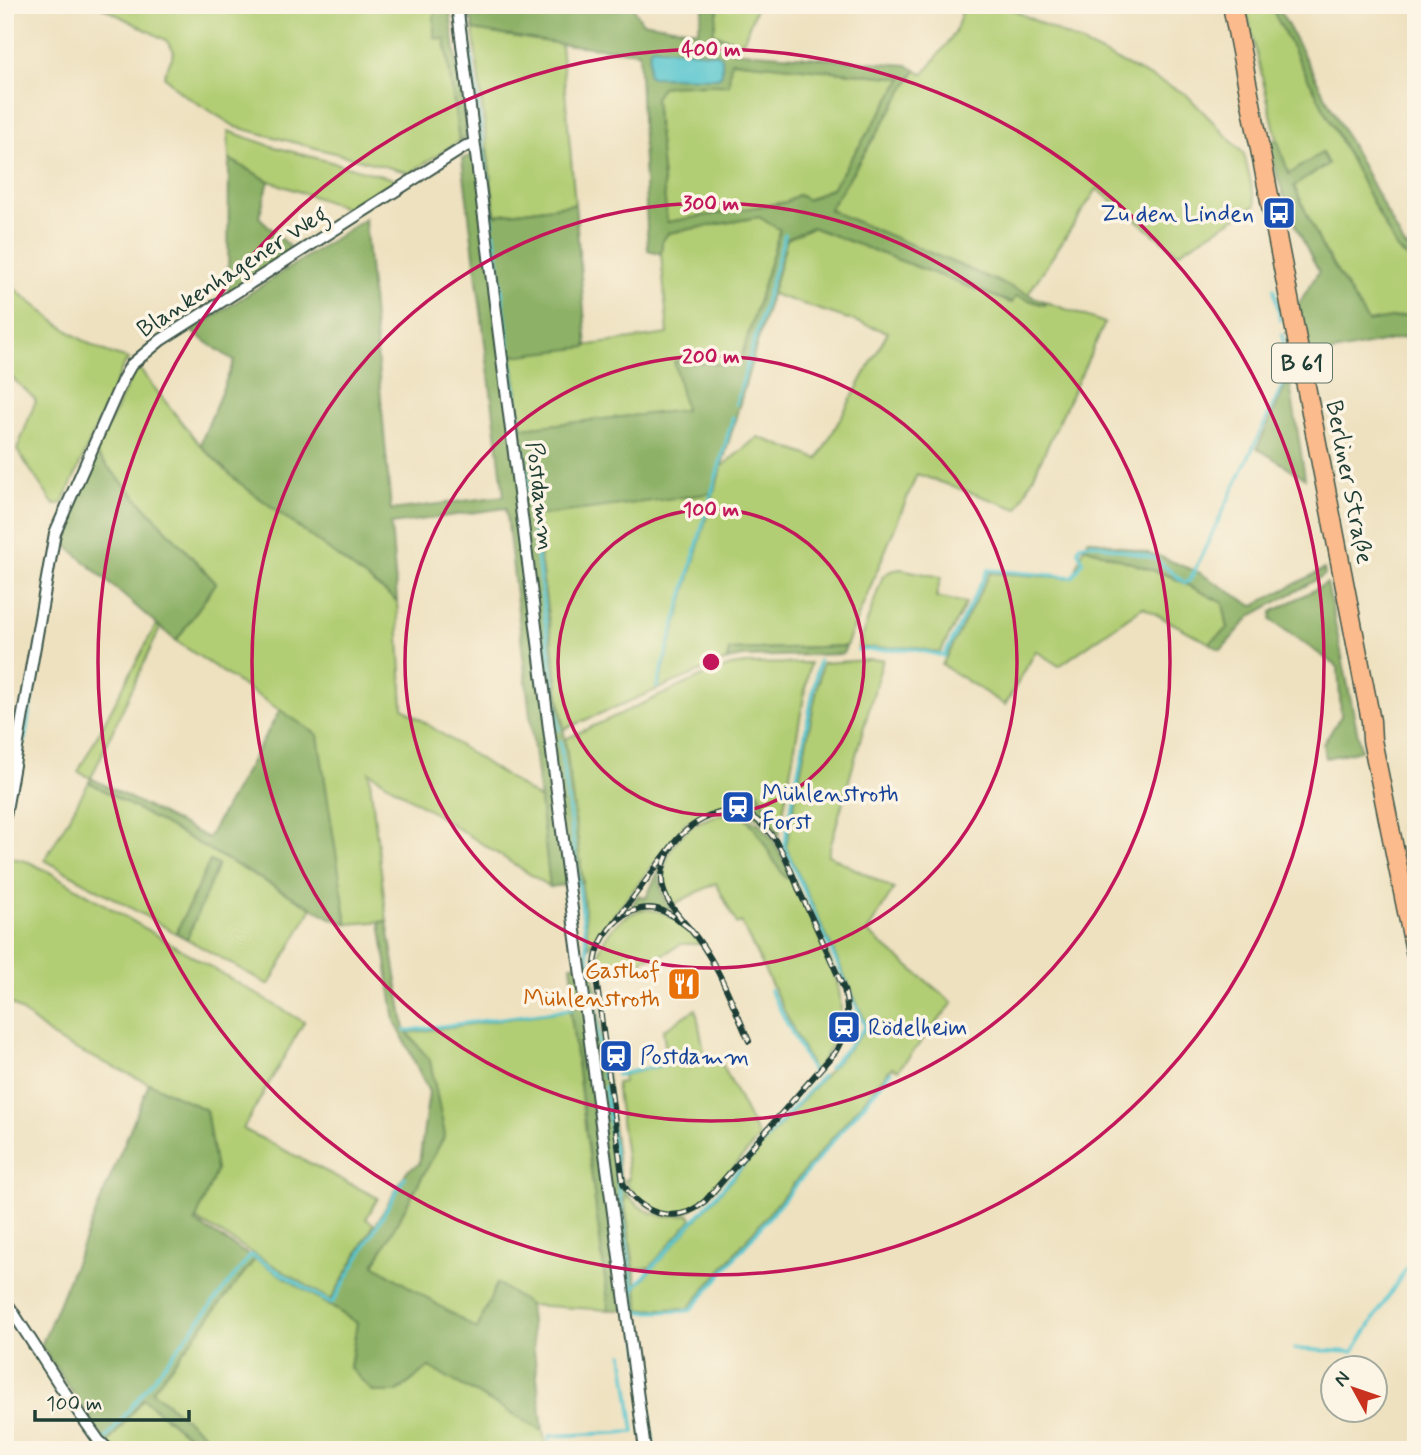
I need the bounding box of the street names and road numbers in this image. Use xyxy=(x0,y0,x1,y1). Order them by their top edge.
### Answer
street label: Blankenhagener Weg xyxy=(131,199,336,348)
road number: B 61 xyxy=(1272,344,1332,382)
street label: Berliner Straße xyxy=(1317,398,1380,567)
street label: Postdamm xyxy=(517,440,562,552)

